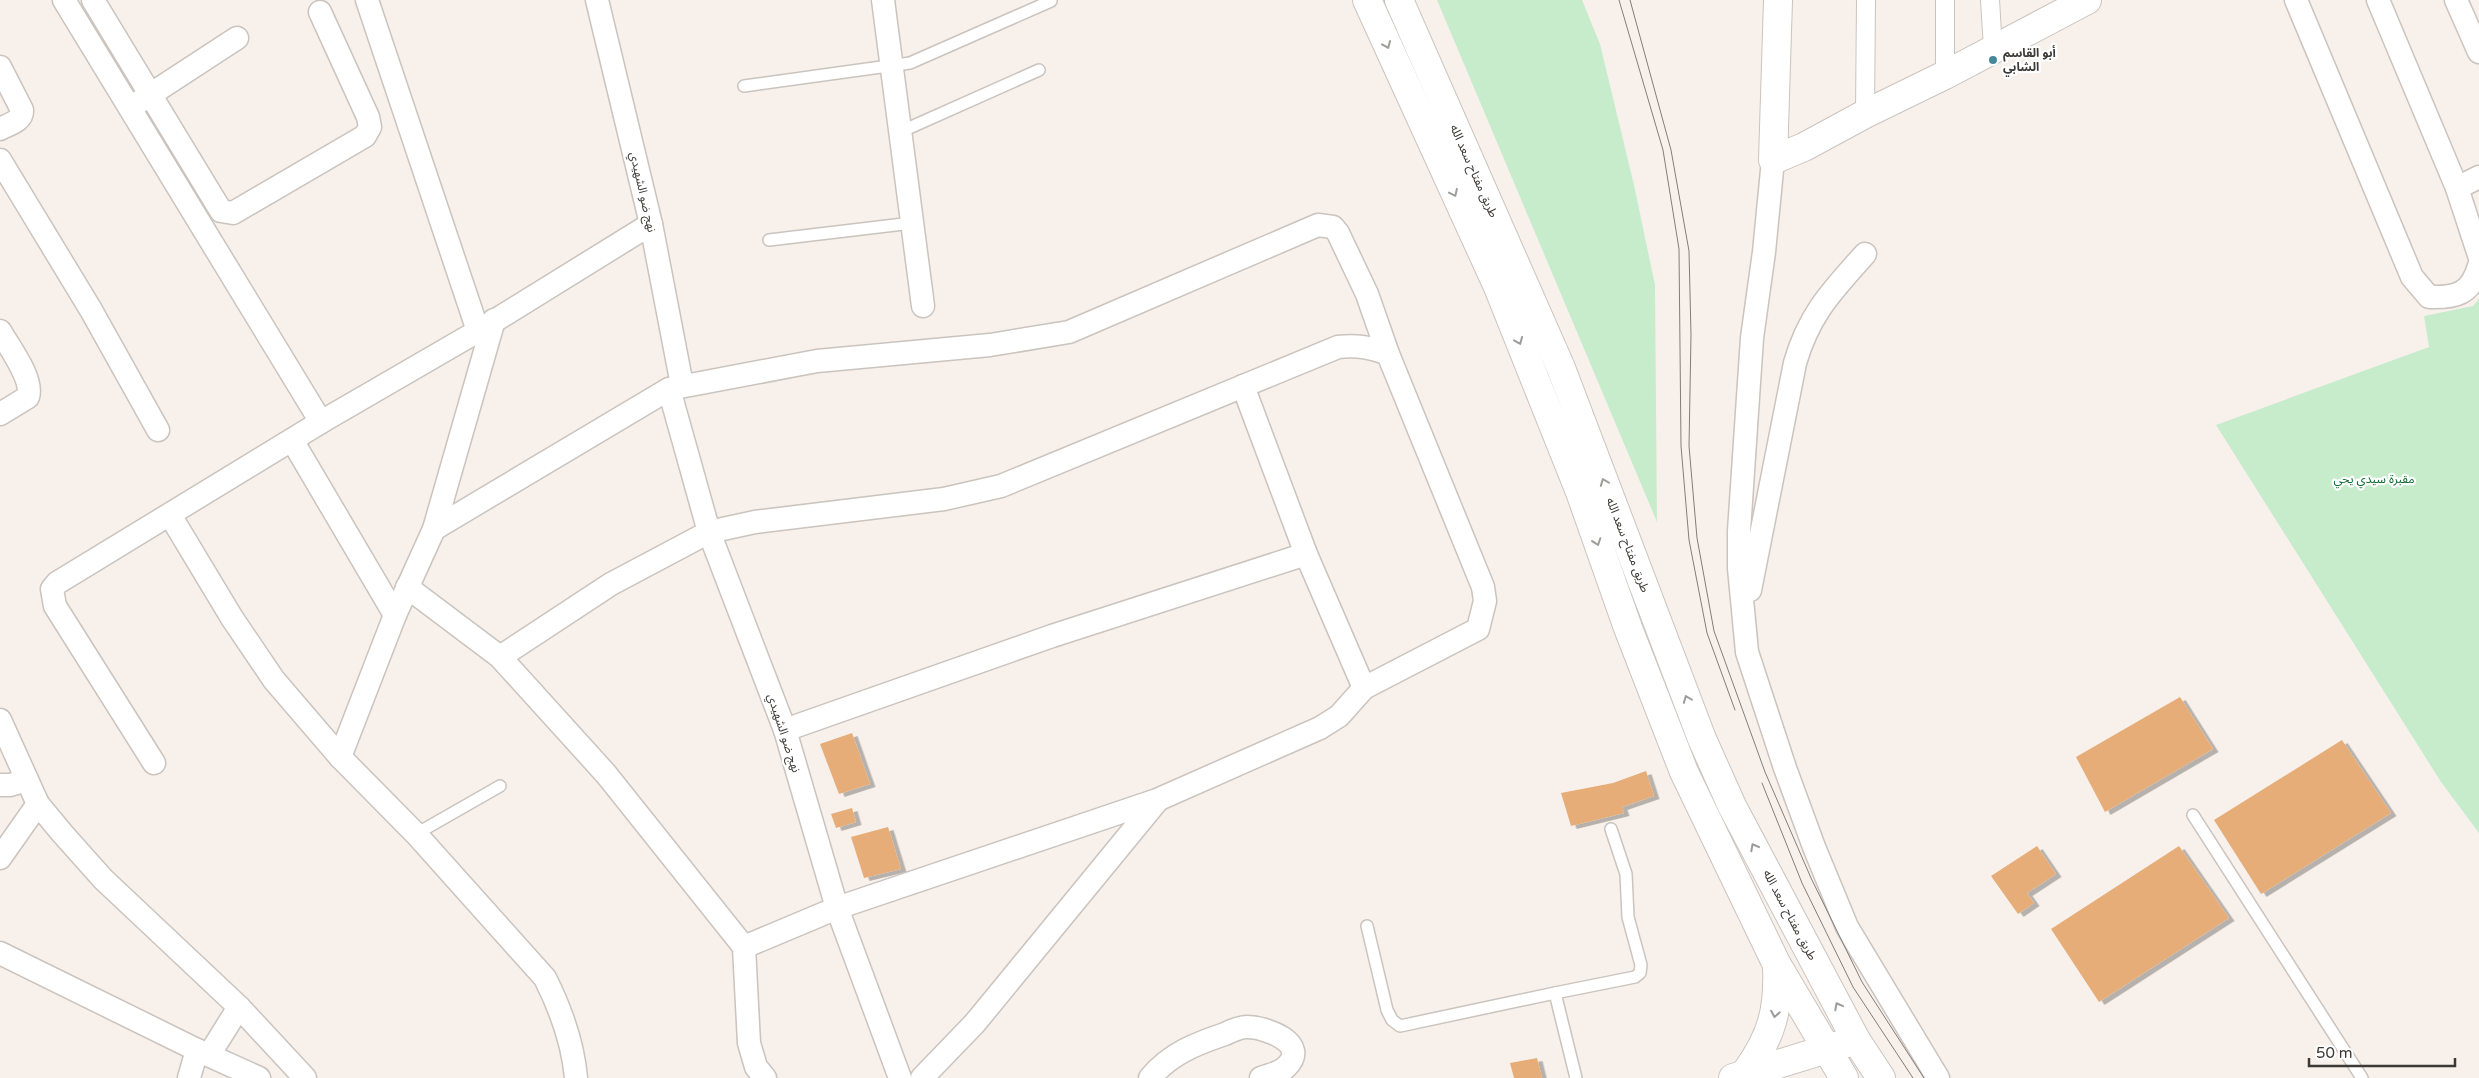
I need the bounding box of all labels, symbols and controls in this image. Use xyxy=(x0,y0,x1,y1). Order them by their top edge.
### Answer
one-way arrow xyxy=(1380,40,1391,49)
place label: أبو القاسم الشابي xyxy=(2003,45,2056,77)
marker: أبو القاسم الشابي xyxy=(1987,54,1999,66)
street label: طريق مفتاح سعد الله xyxy=(1445,122,1501,221)
street label: نهج ضو الشهيدي xyxy=(624,150,659,234)
one-way arrow xyxy=(1447,188,1458,197)
one-way arrow xyxy=(1513,336,1524,345)
park label: مقبرة سيدي يحي xyxy=(2333,472,2415,489)
one-way arrow xyxy=(1600,478,1610,486)
street label: طريق مفتاح سعد الله xyxy=(1602,496,1653,595)
one-way arrow xyxy=(1592,537,1602,545)
street label: نهج ضو الشهيدي xyxy=(762,692,803,775)
one-way arrow xyxy=(1683,695,1693,704)
one-way arrow xyxy=(1750,843,1760,852)
street label: طريق مفتاح سعد الله xyxy=(1758,867,1820,964)
one-way arrow xyxy=(1834,1002,1844,1011)
one-way arrow xyxy=(1771,1009,1781,1018)
scale bar xyxy=(2309,1036,2455,1068)
text: 50 m xyxy=(2316,1044,2353,1062)

